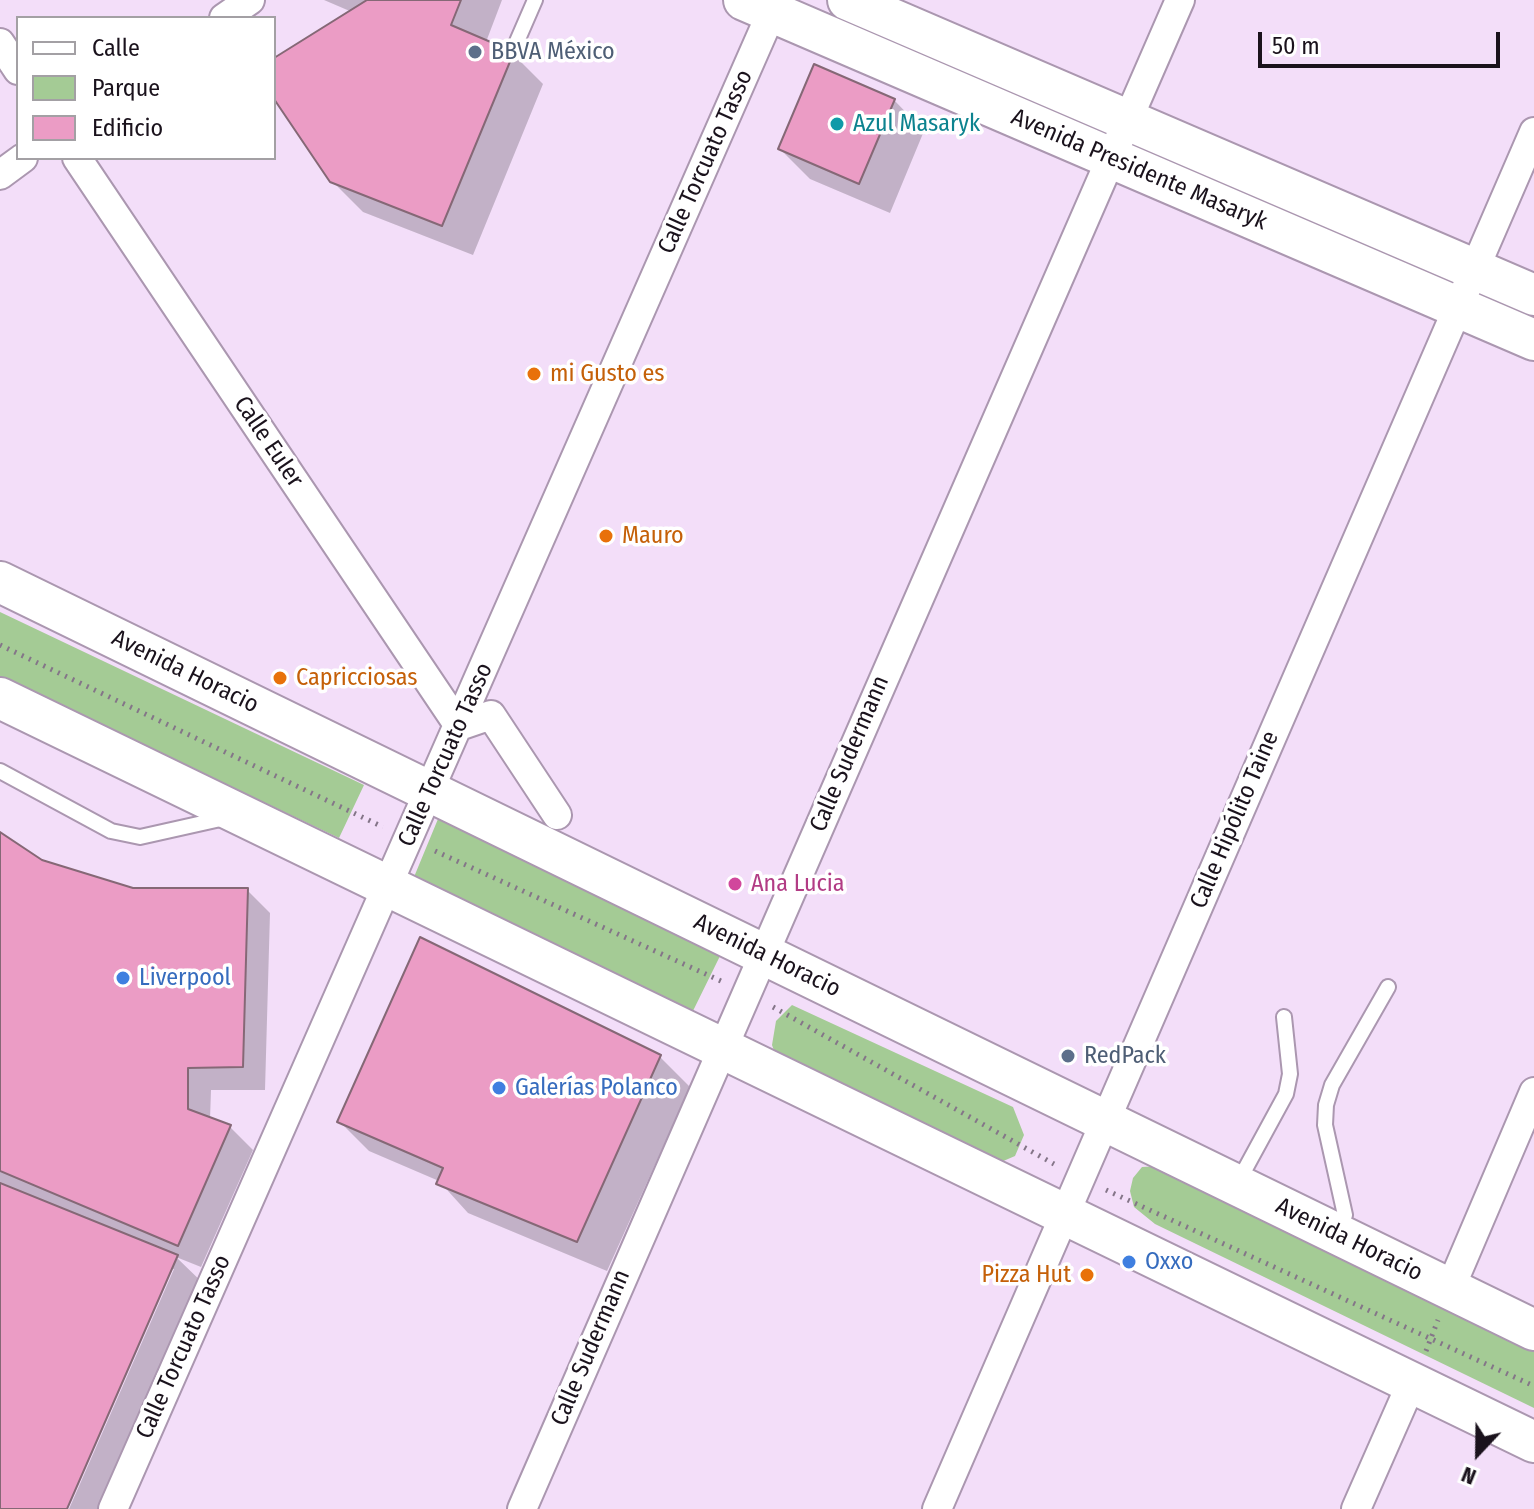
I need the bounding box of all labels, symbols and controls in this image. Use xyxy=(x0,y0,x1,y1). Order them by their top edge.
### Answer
legend xyxy=(16,16,276,160)
scale bar xyxy=(1262,16,1504,66)
text: 50 m xyxy=(1272,32,1320,60)
text: Calle xyxy=(92,34,140,62)
place label: BBVA México xyxy=(491,38,615,66)
marker: BBVA México xyxy=(466,43,484,61)
street label: Calle Torcuato Tasso xyxy=(653,66,759,258)
text: Parque xyxy=(92,74,160,102)
street label: Avenida Presidente Masaryk xyxy=(1007,103,1271,237)
place label: Azul Masaryk xyxy=(853,110,980,138)
text: Edificio xyxy=(92,114,163,142)
marker: Azul Masaryk xyxy=(828,115,846,133)
place label: mi Gusto es xyxy=(550,360,665,388)
marker: mi Gusto es xyxy=(525,365,543,383)
street label: Calle Euler xyxy=(227,391,309,493)
place label: Mauro xyxy=(622,522,684,550)
marker: Mauro xyxy=(597,527,615,545)
street label: Avenida Horacio xyxy=(107,624,263,720)
street label: Calle Torcuato Tasso xyxy=(393,659,499,851)
place label: Capricciosas xyxy=(296,664,418,692)
marker: Capricciosas xyxy=(271,669,289,687)
street label: Calle Sudermann xyxy=(804,672,896,836)
street label: Calle Hipólito Taine xyxy=(1185,727,1285,913)
place label: Ana Lucia xyxy=(751,870,845,898)
marker: Ana Lucia xyxy=(726,875,744,893)
street label: Avenida Horacio xyxy=(689,908,845,1004)
place label: Liverpool xyxy=(139,964,231,992)
marker: Liverpool xyxy=(114,969,132,987)
place label: RedPack xyxy=(1084,1042,1166,1070)
marker: RedPack xyxy=(1059,1047,1077,1065)
place label: Galerías Polanco xyxy=(515,1074,678,1102)
marker: Galerías Polanco xyxy=(490,1079,508,1097)
street label: Avenida Horacio xyxy=(1271,1192,1427,1288)
place label: Oxxo xyxy=(1145,1248,1193,1276)
street label: Calle Torcuato Tasso xyxy=(131,1251,237,1443)
marker: Oxxo xyxy=(1120,1253,1138,1271)
place label: Pizza Hut xyxy=(981,1261,1071,1289)
street label: Calle Sudermann xyxy=(545,1266,637,1430)
marker: Pizza Hut xyxy=(1078,1266,1096,1284)
north arrow xyxy=(1438,1413,1518,1493)
text: N xyxy=(1458,1461,1480,1491)

